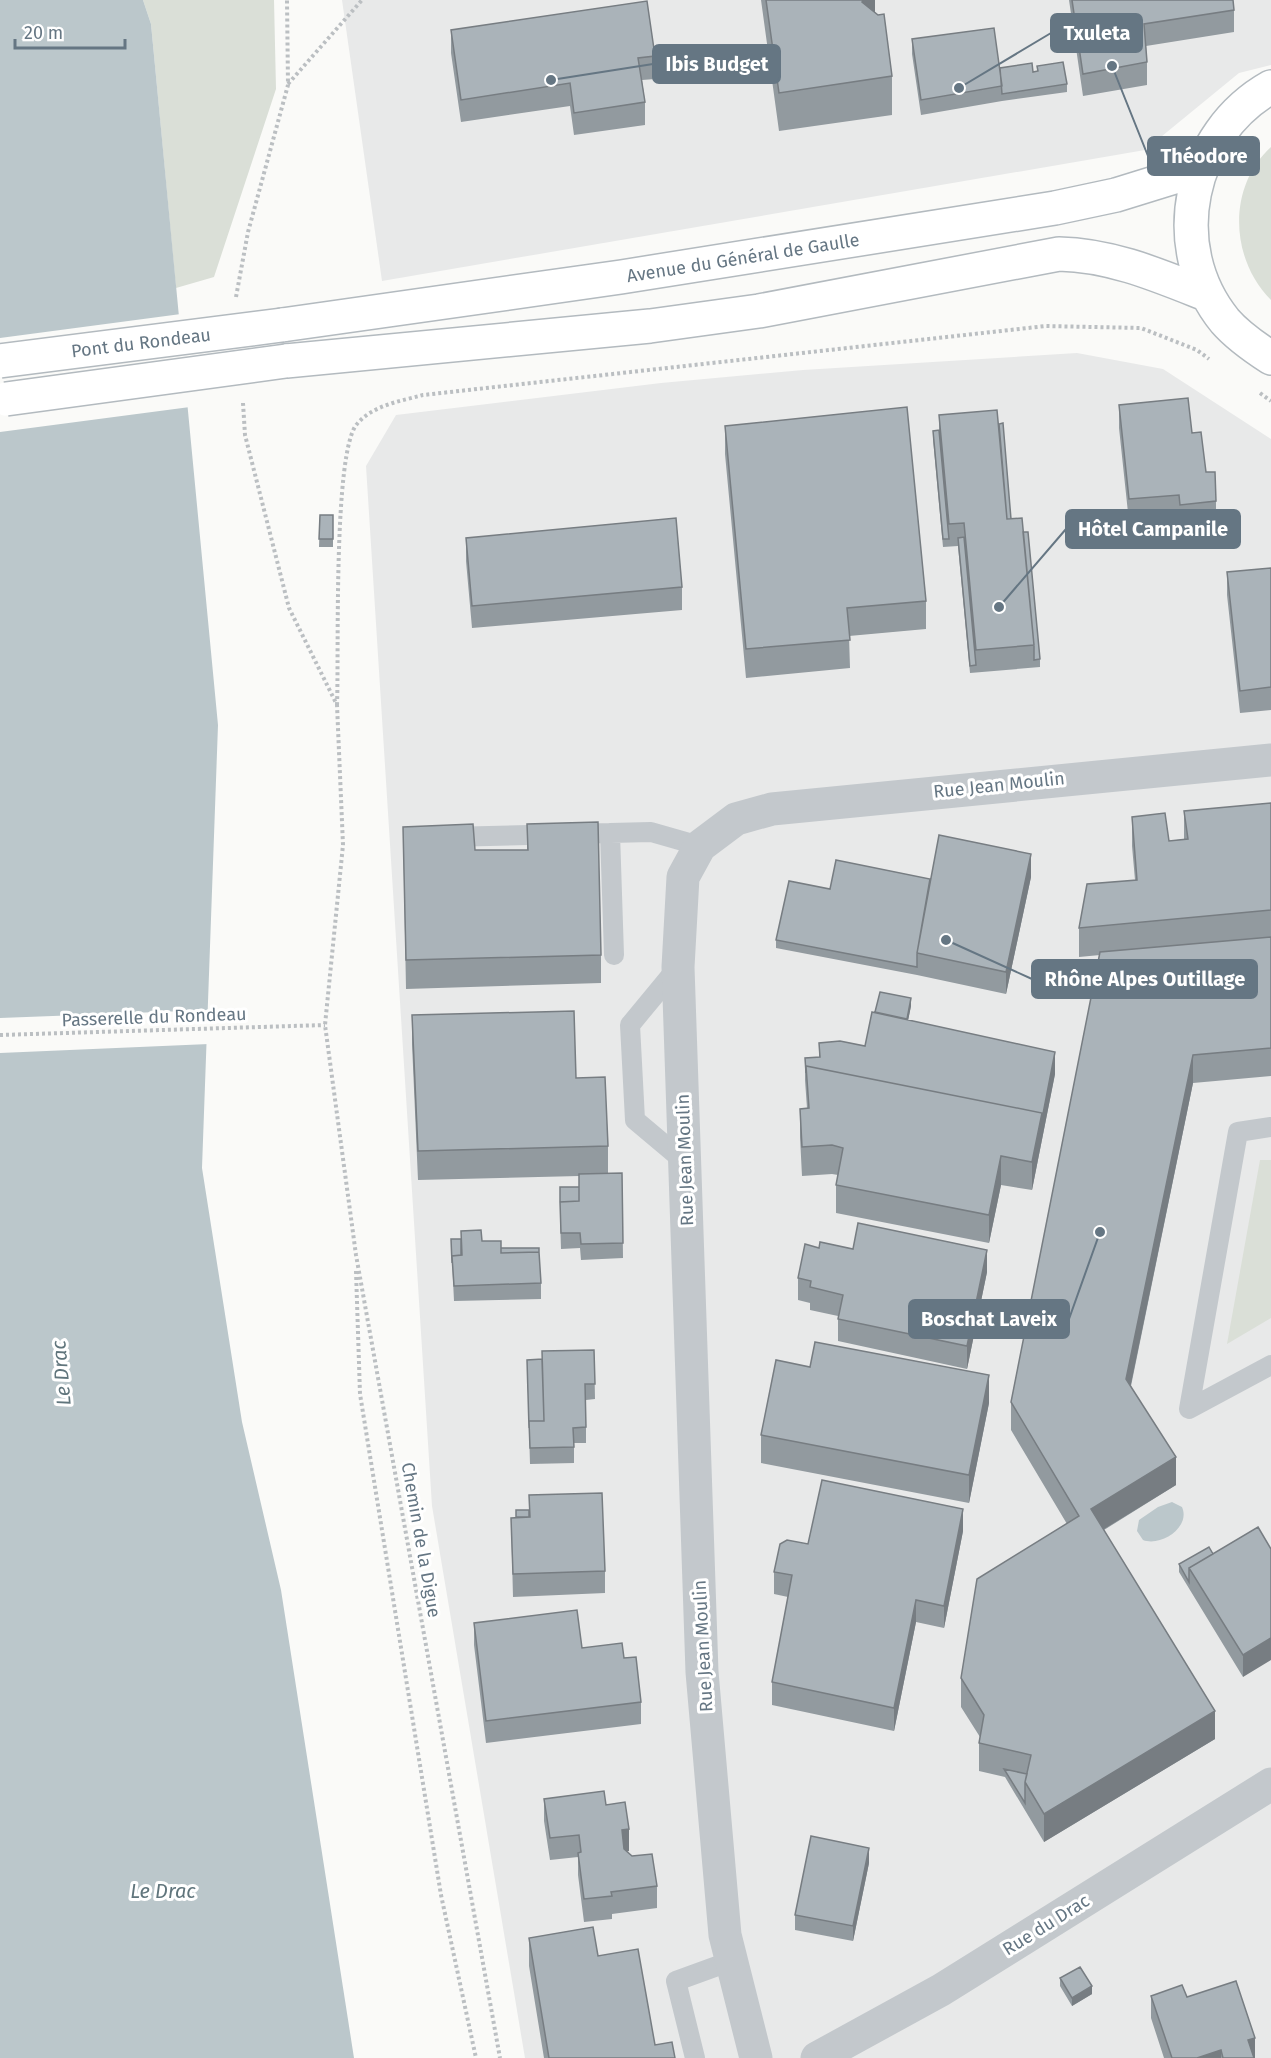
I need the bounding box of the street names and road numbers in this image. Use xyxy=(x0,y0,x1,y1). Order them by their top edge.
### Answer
street label: Avenue du Général de Gaulle xyxy=(625,229,861,287)
street label: Pont du Rondeau xyxy=(70,324,212,362)
street label: Rue Jean Moulin xyxy=(932,767,1066,803)
street label: Passerelle du Rondeau xyxy=(61,1003,247,1031)
street label: Rue Jean Moulin xyxy=(672,1094,698,1226)
street label: Chemin de la Digue xyxy=(397,1461,445,1619)
street label: Rue Jean Moulin xyxy=(689,1579,717,1713)
street label: Rue du Drac xyxy=(999,1889,1094,1960)

